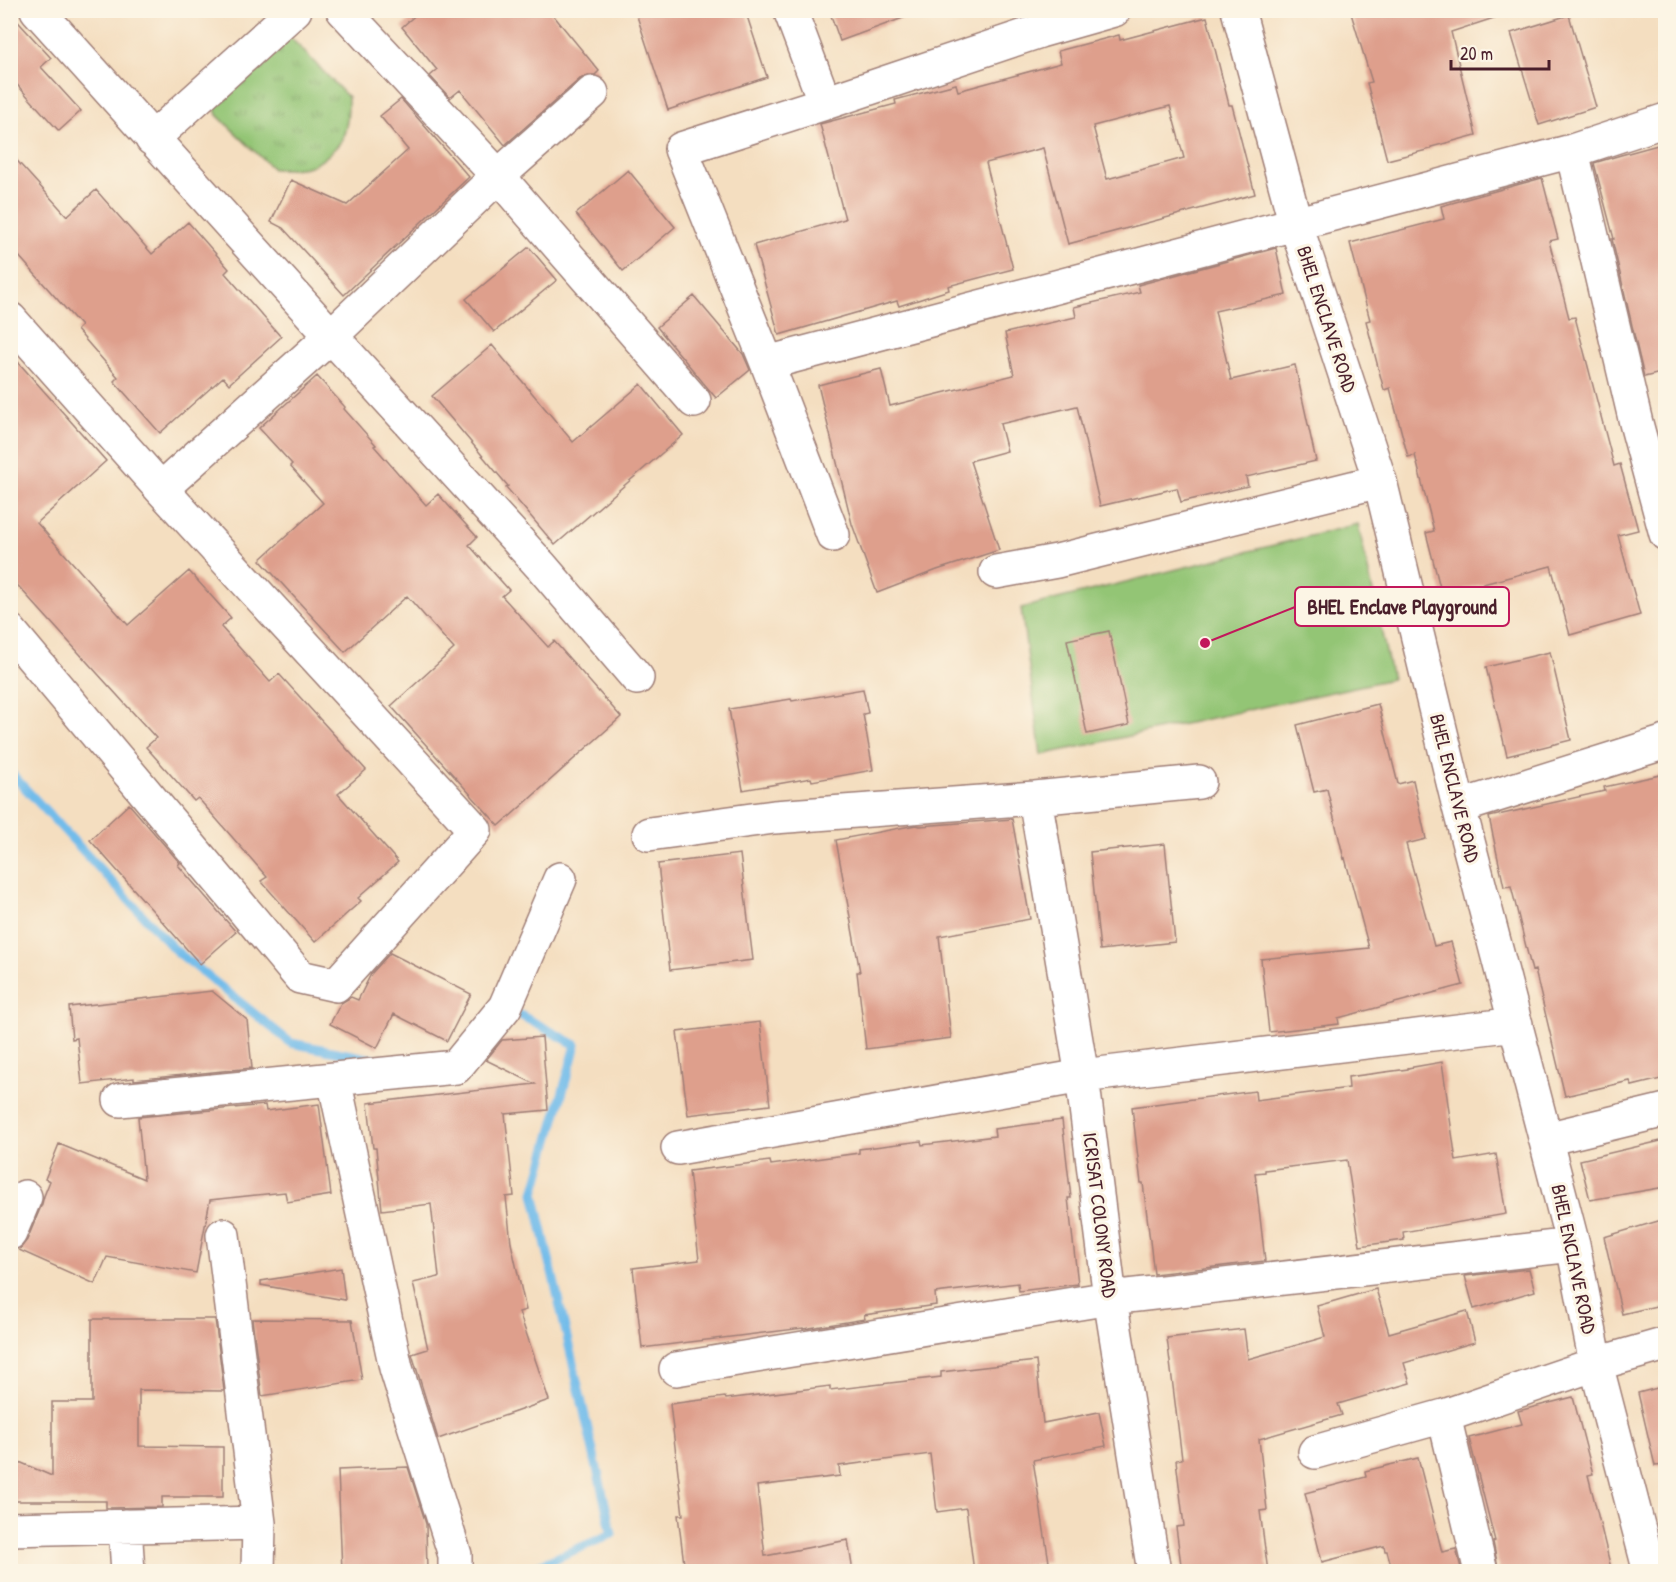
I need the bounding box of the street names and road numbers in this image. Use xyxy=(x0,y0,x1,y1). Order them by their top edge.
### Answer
street label: BHEL ENCLAVE ROAD xyxy=(1291,242,1364,396)
street label: BHEL ENCLAVE ROAD xyxy=(1424,711,1487,865)
street label: ICRISAT COLONY ROAD xyxy=(1077,1131,1124,1300)
street label: BHEL ENCLAVE ROAD xyxy=(1545,1182,1604,1337)

